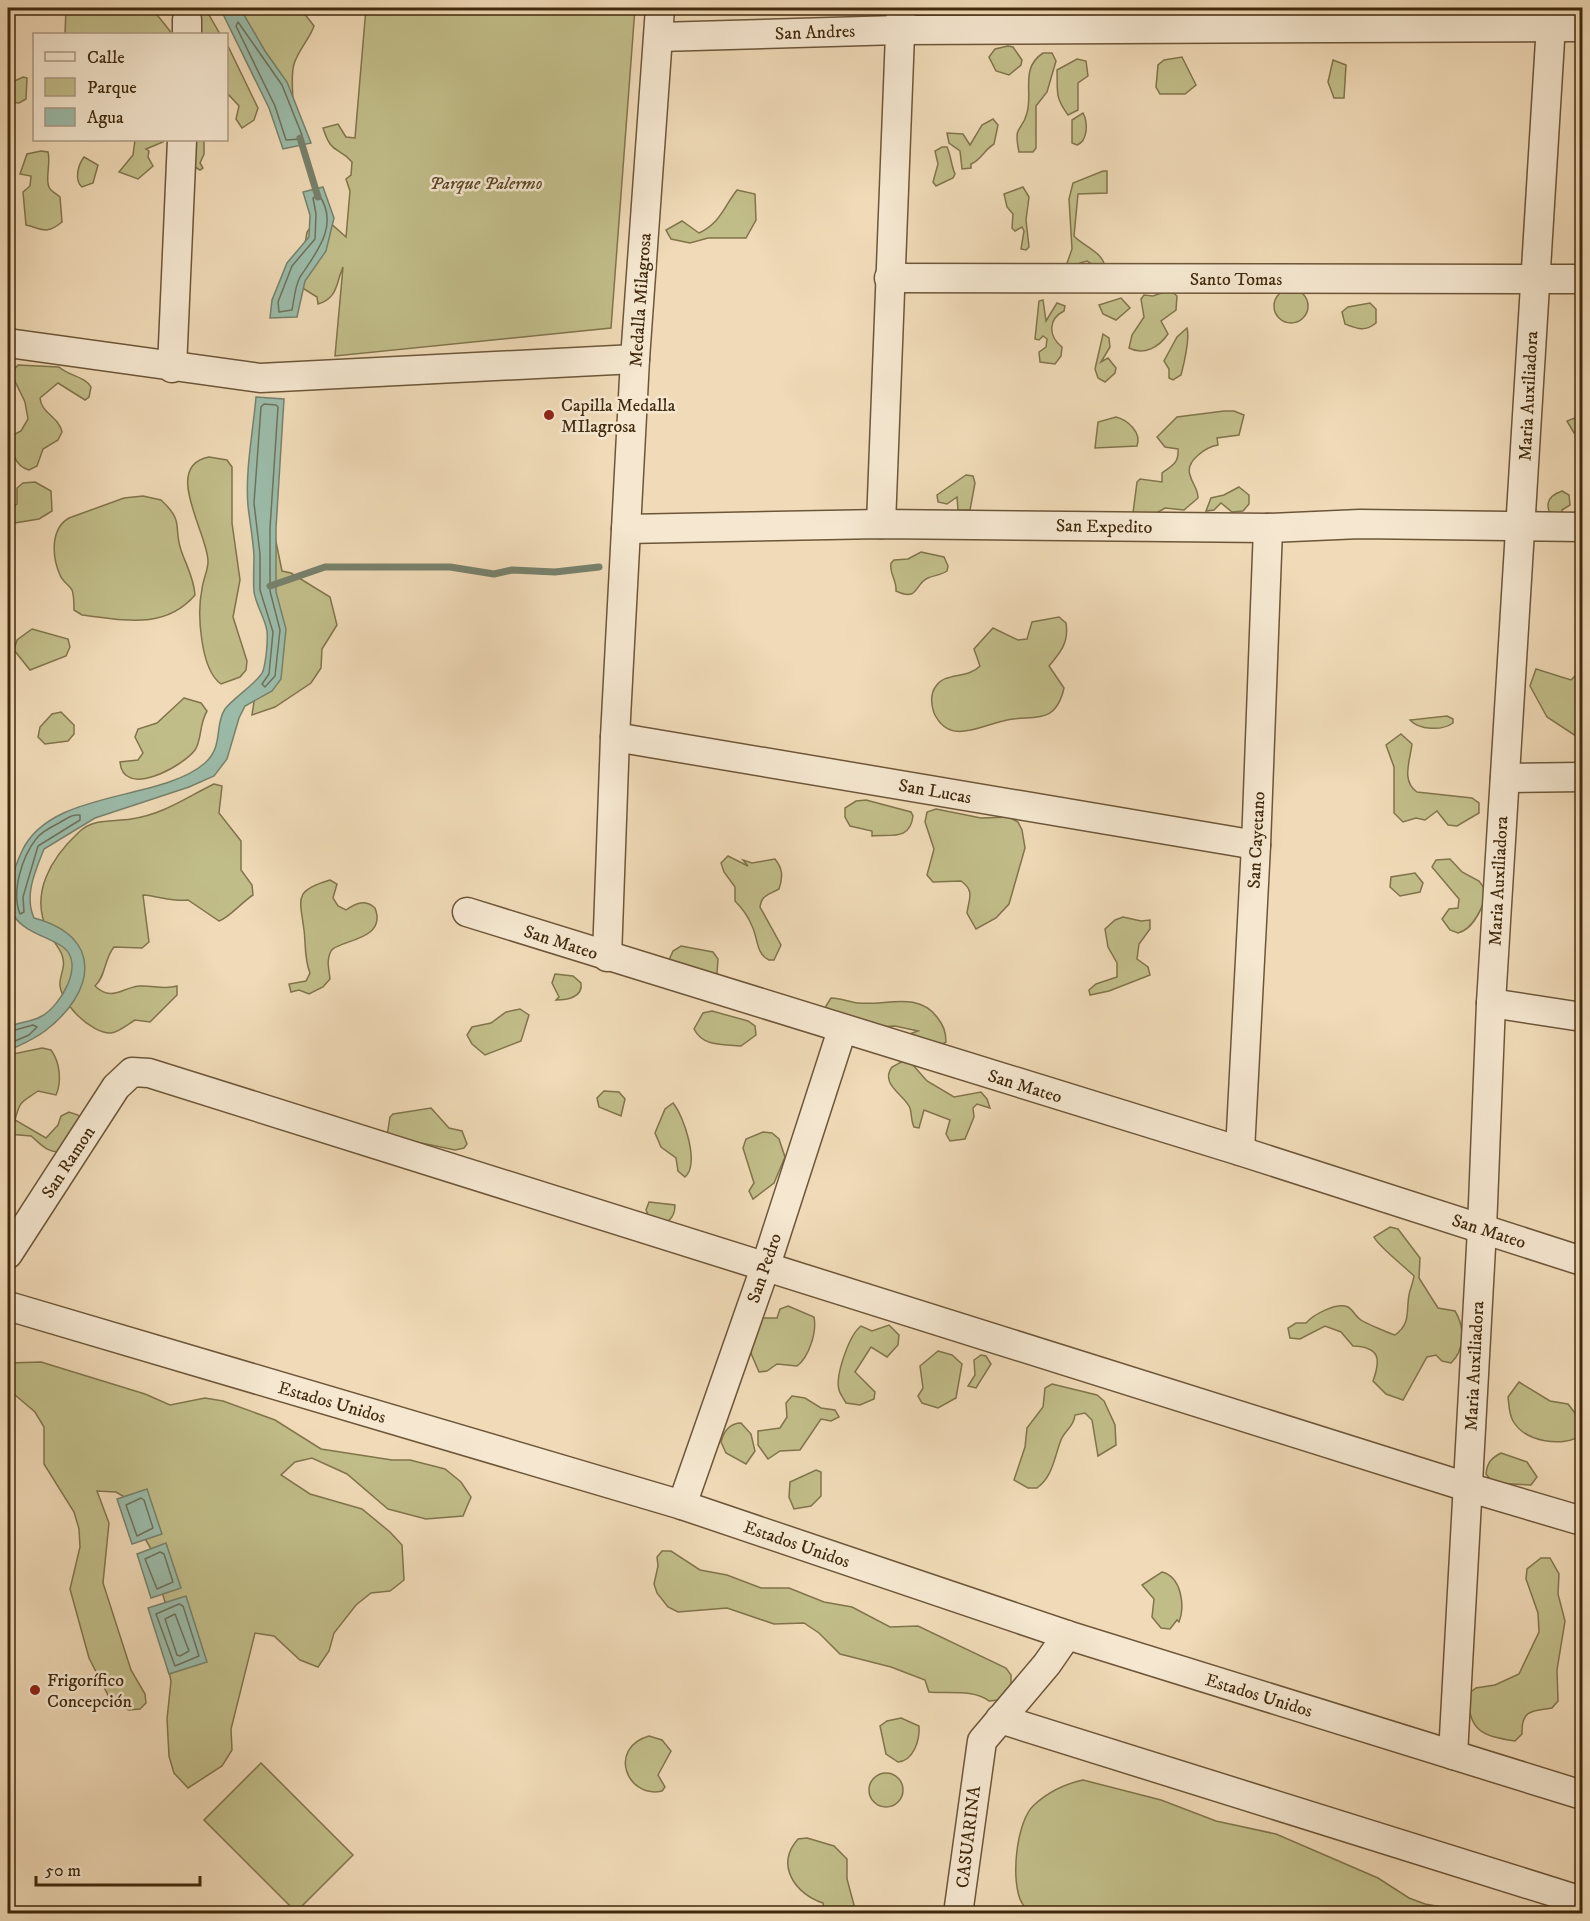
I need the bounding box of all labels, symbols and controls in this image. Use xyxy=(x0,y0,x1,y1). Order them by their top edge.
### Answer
street label: San Andres xyxy=(775,21,856,45)
legend xyxy=(33,33,228,141)
text: Calle xyxy=(87,47,125,69)
text: Parque xyxy=(87,77,137,99)
text: Agua xyxy=(87,107,124,129)
park label: Parque Palermo xyxy=(430,173,543,195)
street label: Medalla Milagrosa xyxy=(625,232,657,368)
street label: Santo Tomas xyxy=(1190,269,1282,291)
street label: Maria Auxiliadora xyxy=(1515,330,1543,462)
place label: Capilla Medalla MIlagrosa xyxy=(561,395,676,438)
marker: Capilla Medalla MIlagrosa xyxy=(542,408,556,422)
street label: San Expedito xyxy=(1056,515,1153,539)
street label: San Lucas xyxy=(897,775,973,809)
street label: San Cayetano xyxy=(1243,791,1271,889)
street label: Maria Auxiliadora xyxy=(1485,815,1513,947)
street label: San Mateo xyxy=(521,921,601,965)
street label: San Mateo xyxy=(985,1065,1065,1109)
street label: San Ramon xyxy=(37,1122,101,1203)
street label: San Mateo xyxy=(1449,1210,1529,1254)
street label: San Pedro xyxy=(743,1230,787,1306)
street label: Maria Auxiliadora xyxy=(1461,1300,1489,1432)
street label: Estados Unidos xyxy=(275,1377,388,1429)
street label: Estados Unidos xyxy=(741,1516,853,1573)
street label: Estados Unidos xyxy=(1202,1669,1315,1723)
place label: Frigorífico Concepción xyxy=(47,1670,132,1713)
marker: Frigorífico Concepción xyxy=(28,1683,42,1697)
street label: CASUARINA xyxy=(952,1784,986,1890)
scale bar xyxy=(36,1849,200,1887)
text: 50 m xyxy=(45,1860,81,1882)

